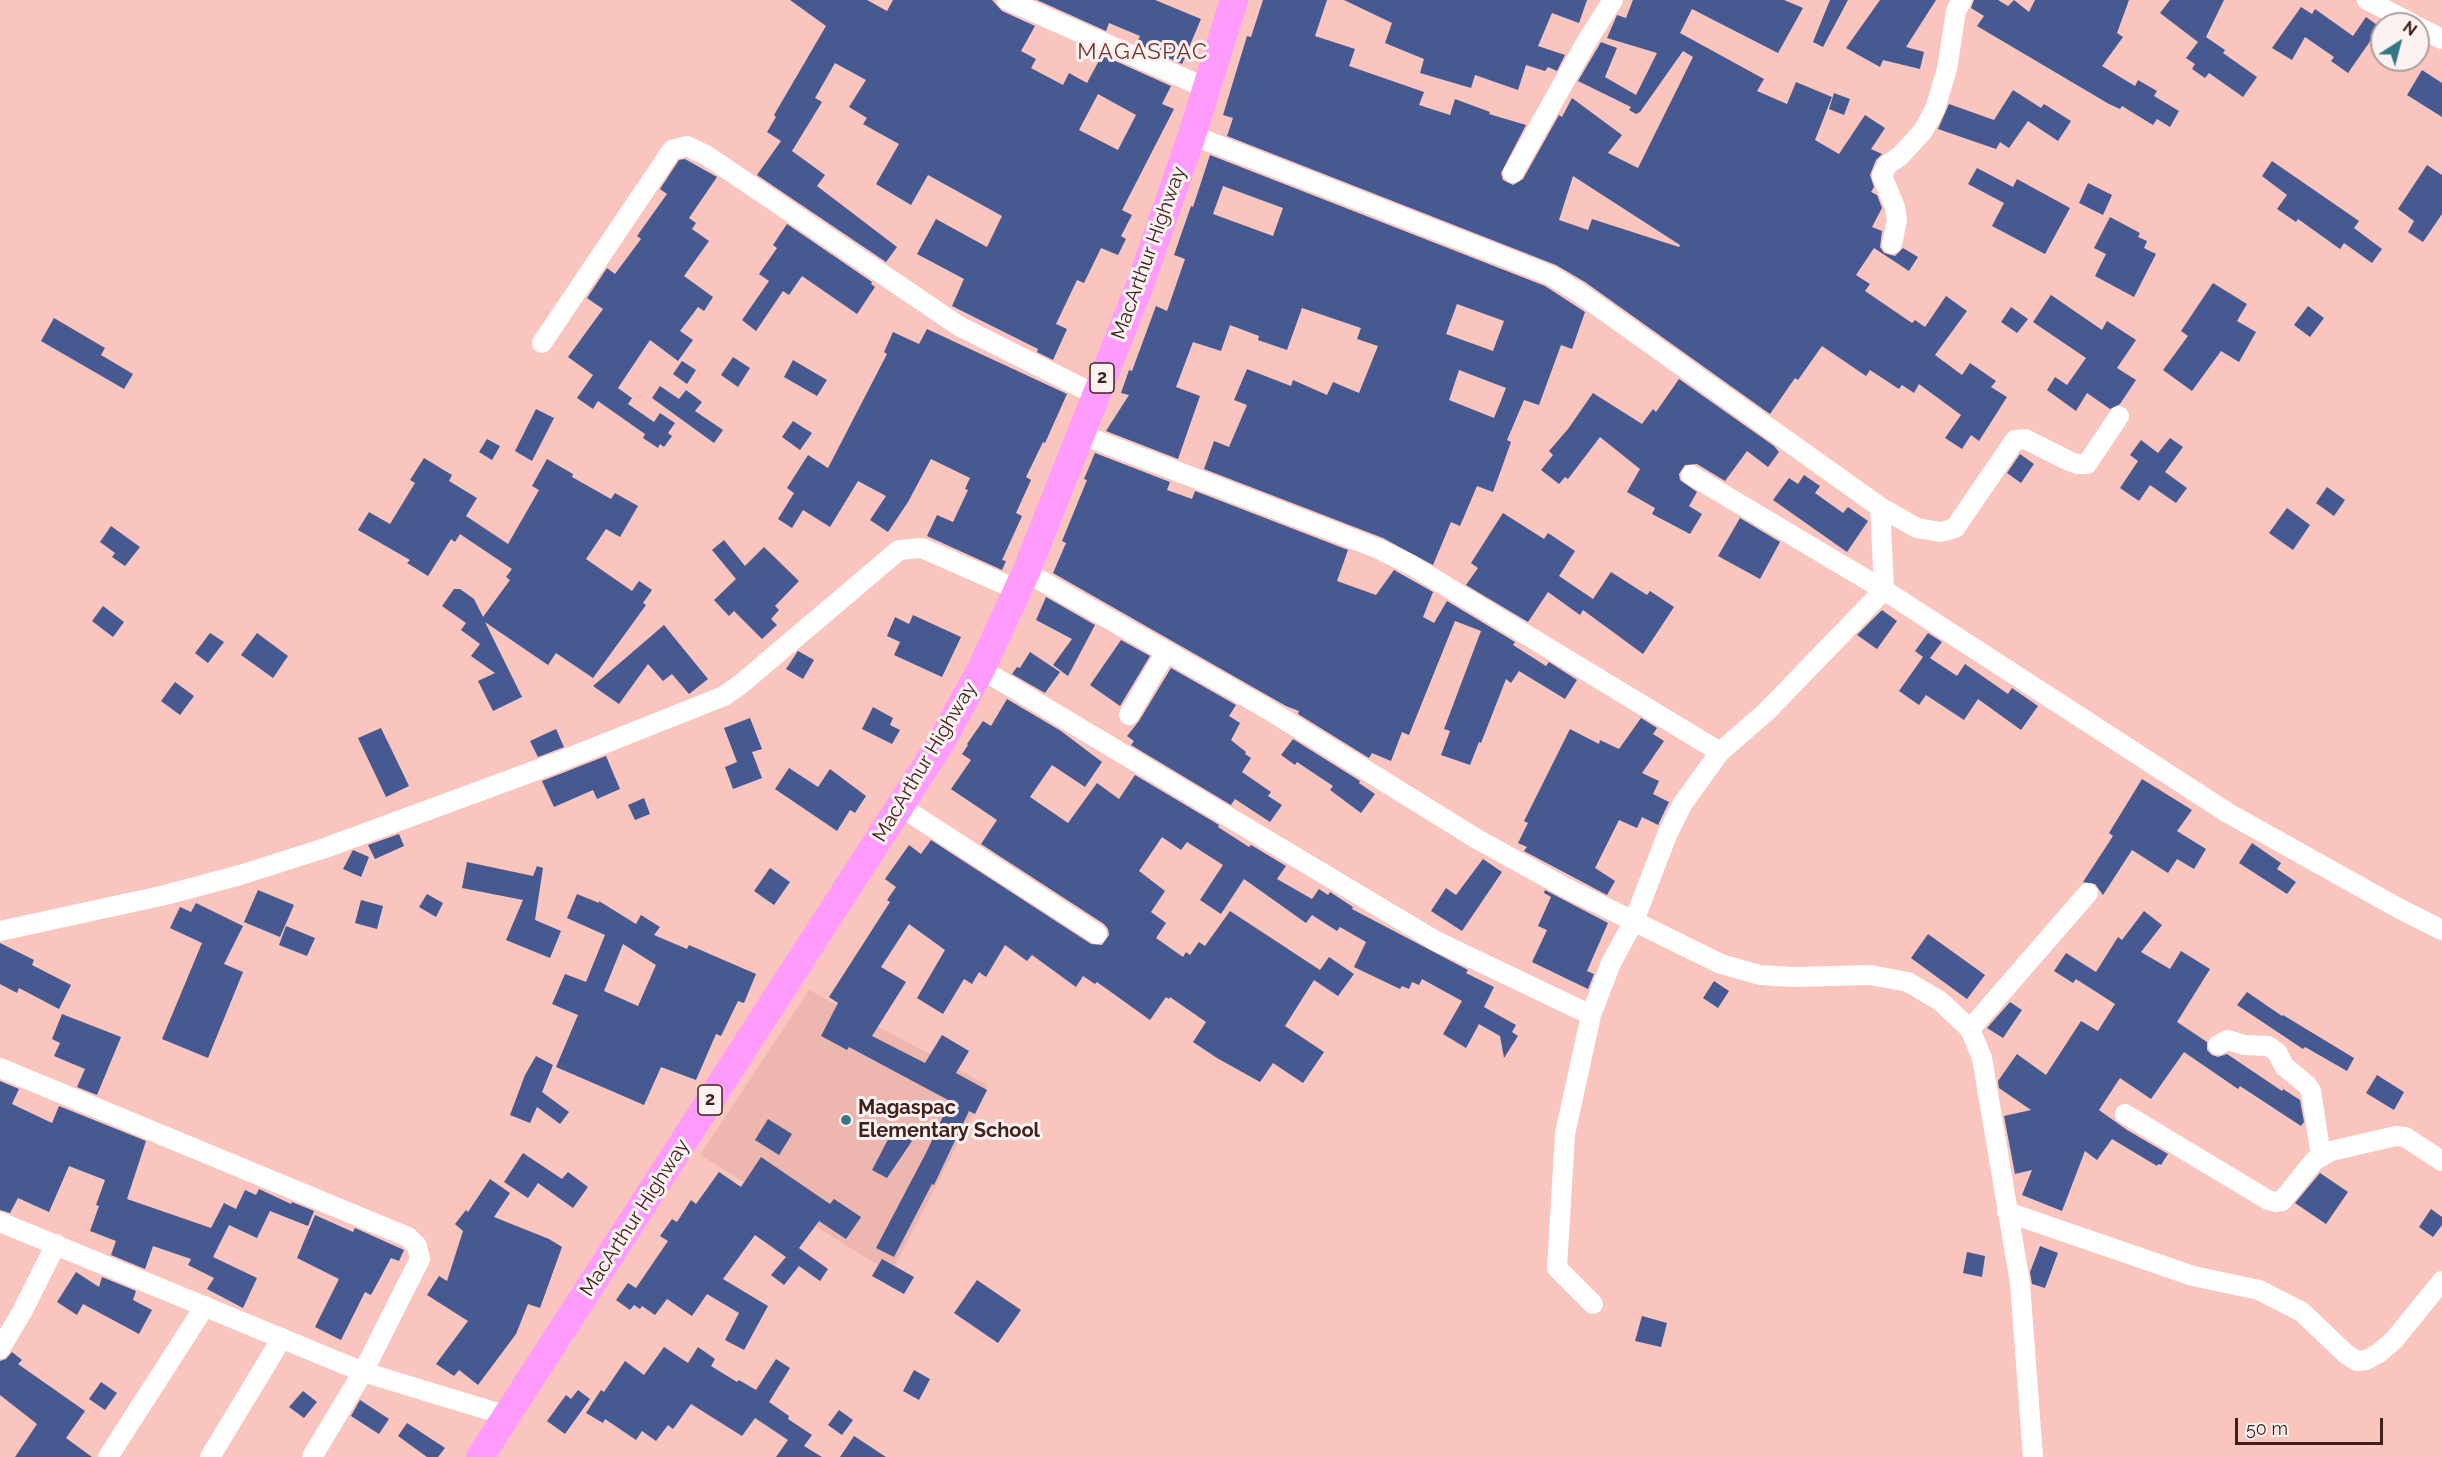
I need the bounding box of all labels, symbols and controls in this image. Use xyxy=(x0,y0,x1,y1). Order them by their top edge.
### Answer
north arrow xyxy=(2370,12,2430,72)
text: N xyxy=(2399,17,2420,40)
district label: MAGASPAC xyxy=(1077,39,1209,65)
street label: MacArthur Highway xyxy=(1107,163,1191,343)
road number: 2 xyxy=(1090,363,1114,393)
street label: MacArthur Highway xyxy=(868,678,982,846)
road number: 2 xyxy=(698,1085,722,1115)
place label: Magaspac Elementary School xyxy=(858,1096,1040,1143)
marker: Magaspac Elementary School xyxy=(839,1113,853,1127)
street label: MacArthur Highway xyxy=(575,1135,695,1301)
scale bar xyxy=(2238,1406,2386,1444)
text: 50 m xyxy=(2246,1418,2288,1439)

